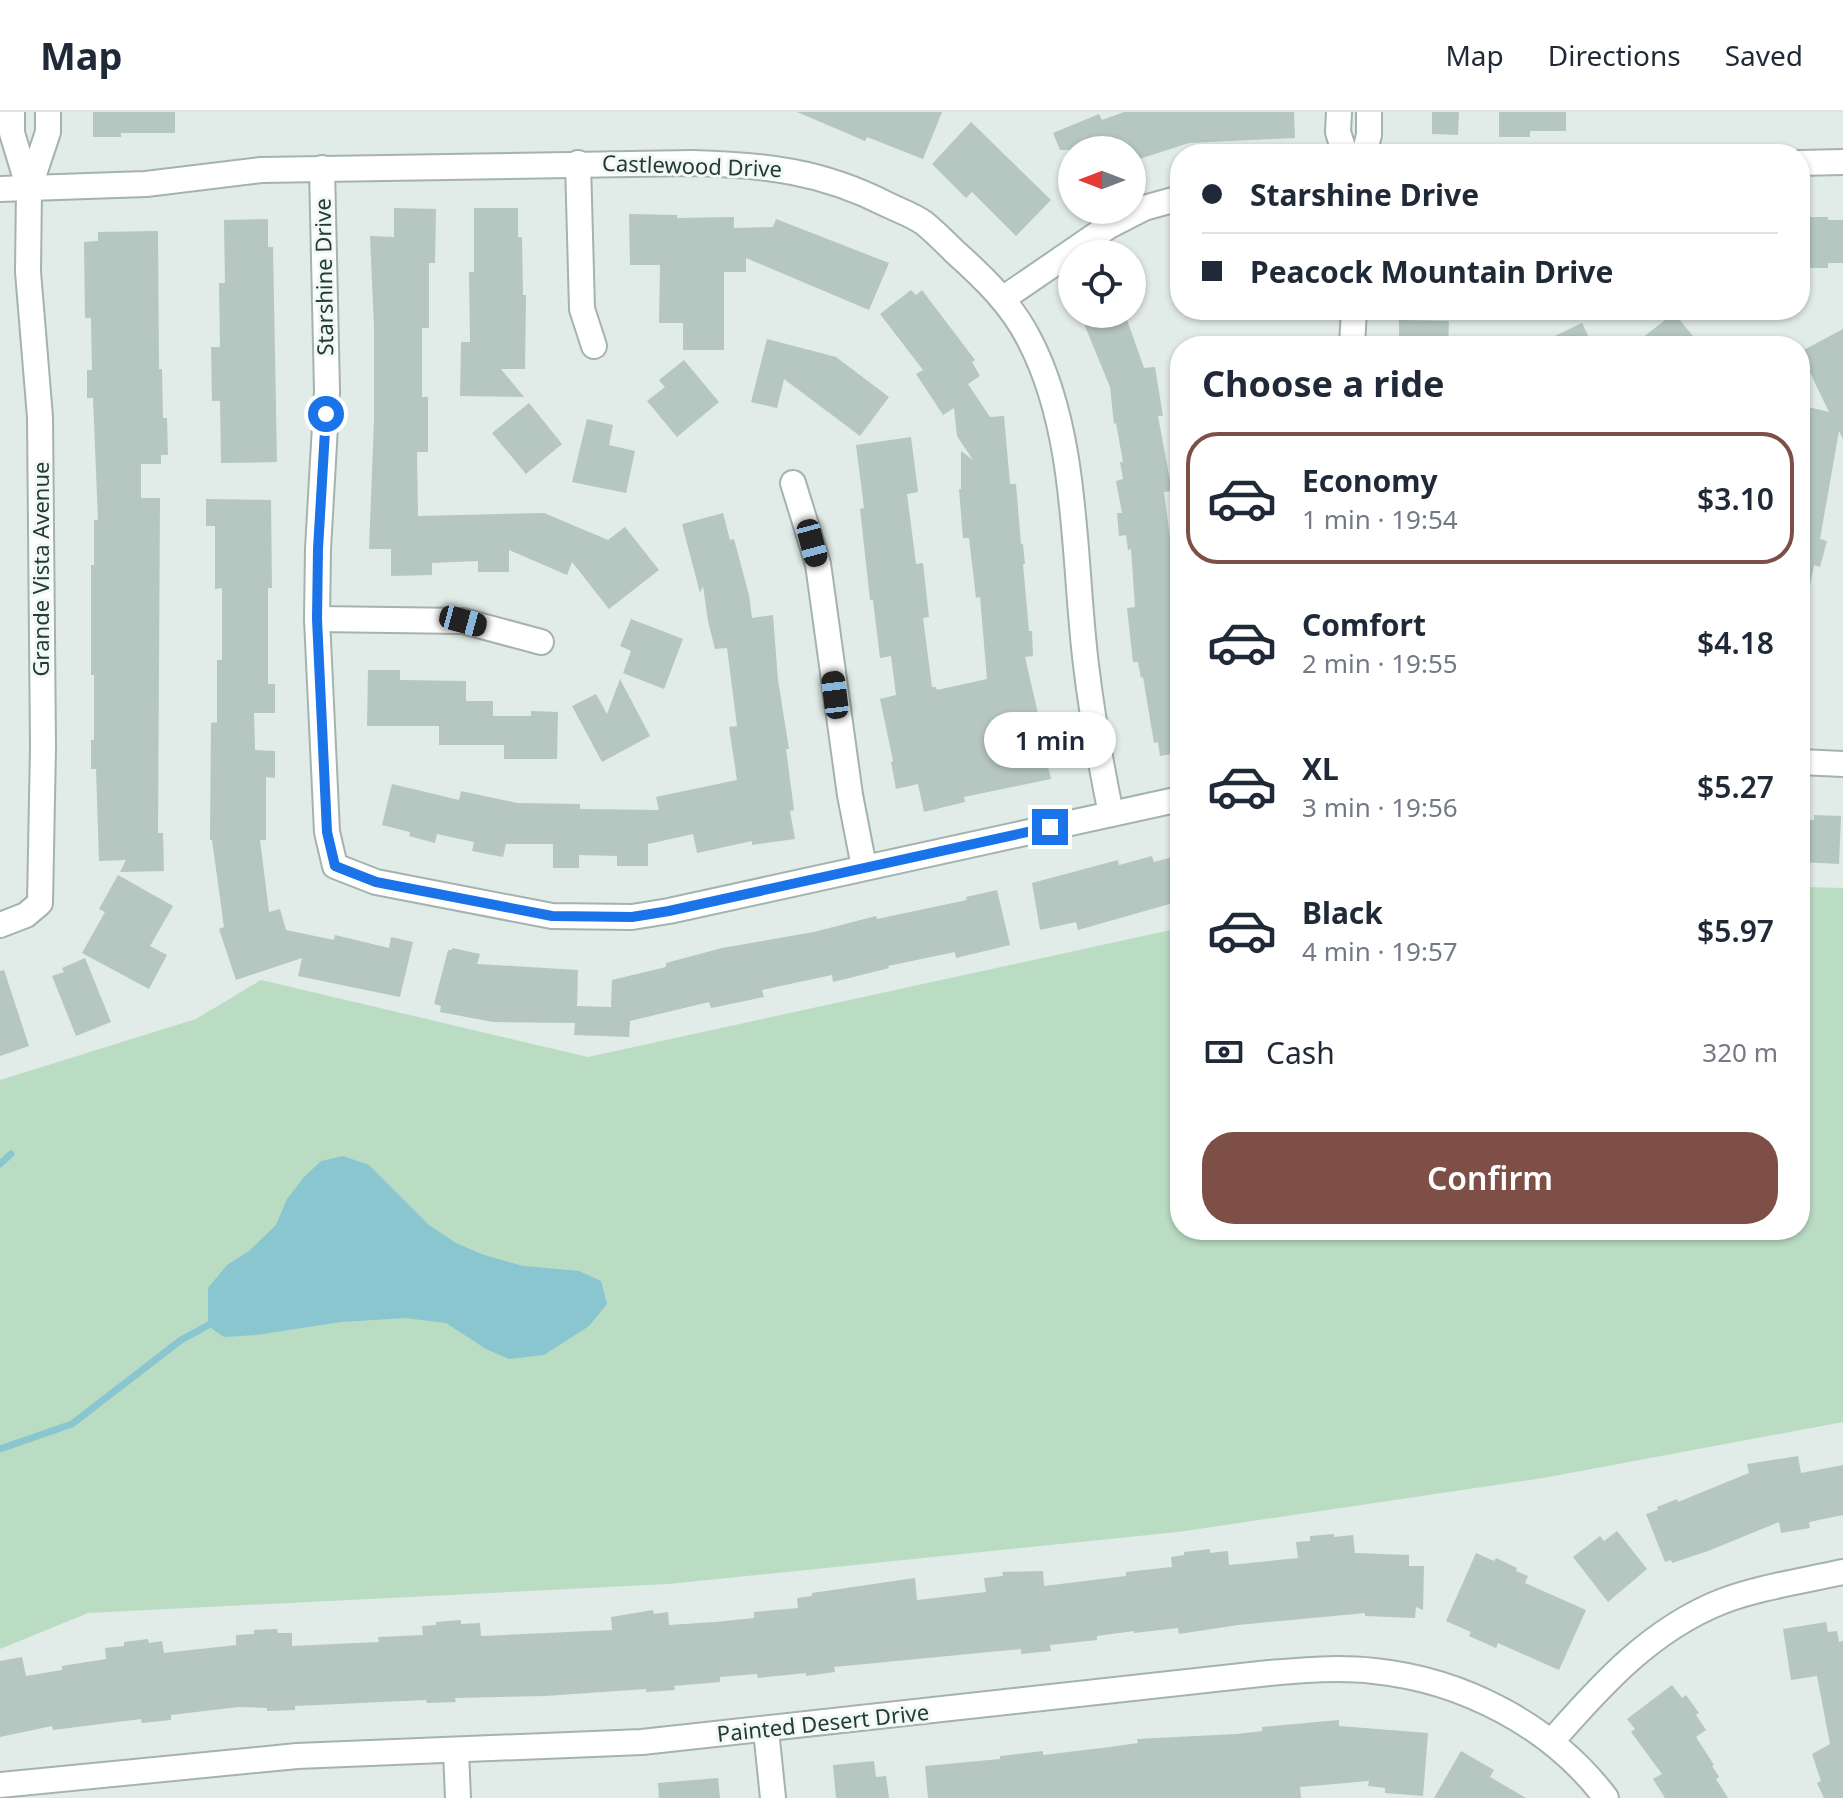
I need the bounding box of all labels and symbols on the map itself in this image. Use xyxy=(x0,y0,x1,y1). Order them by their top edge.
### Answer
north arrow xyxy=(1058,136,1146,224)
street label: Castlewood Drive xyxy=(602,147,782,183)
street label: Starshine Drive xyxy=(307,198,339,356)
route start xyxy=(308,396,344,432)
street label: Grande Vista Avenue xyxy=(25,462,55,676)
car xyxy=(794,517,830,569)
car xyxy=(437,603,489,639)
car xyxy=(820,670,850,720)
callout: 1 min xyxy=(984,711,1116,767)
route end xyxy=(1032,809,1068,845)
street label: Painted Desert Drive xyxy=(715,1696,930,1748)

